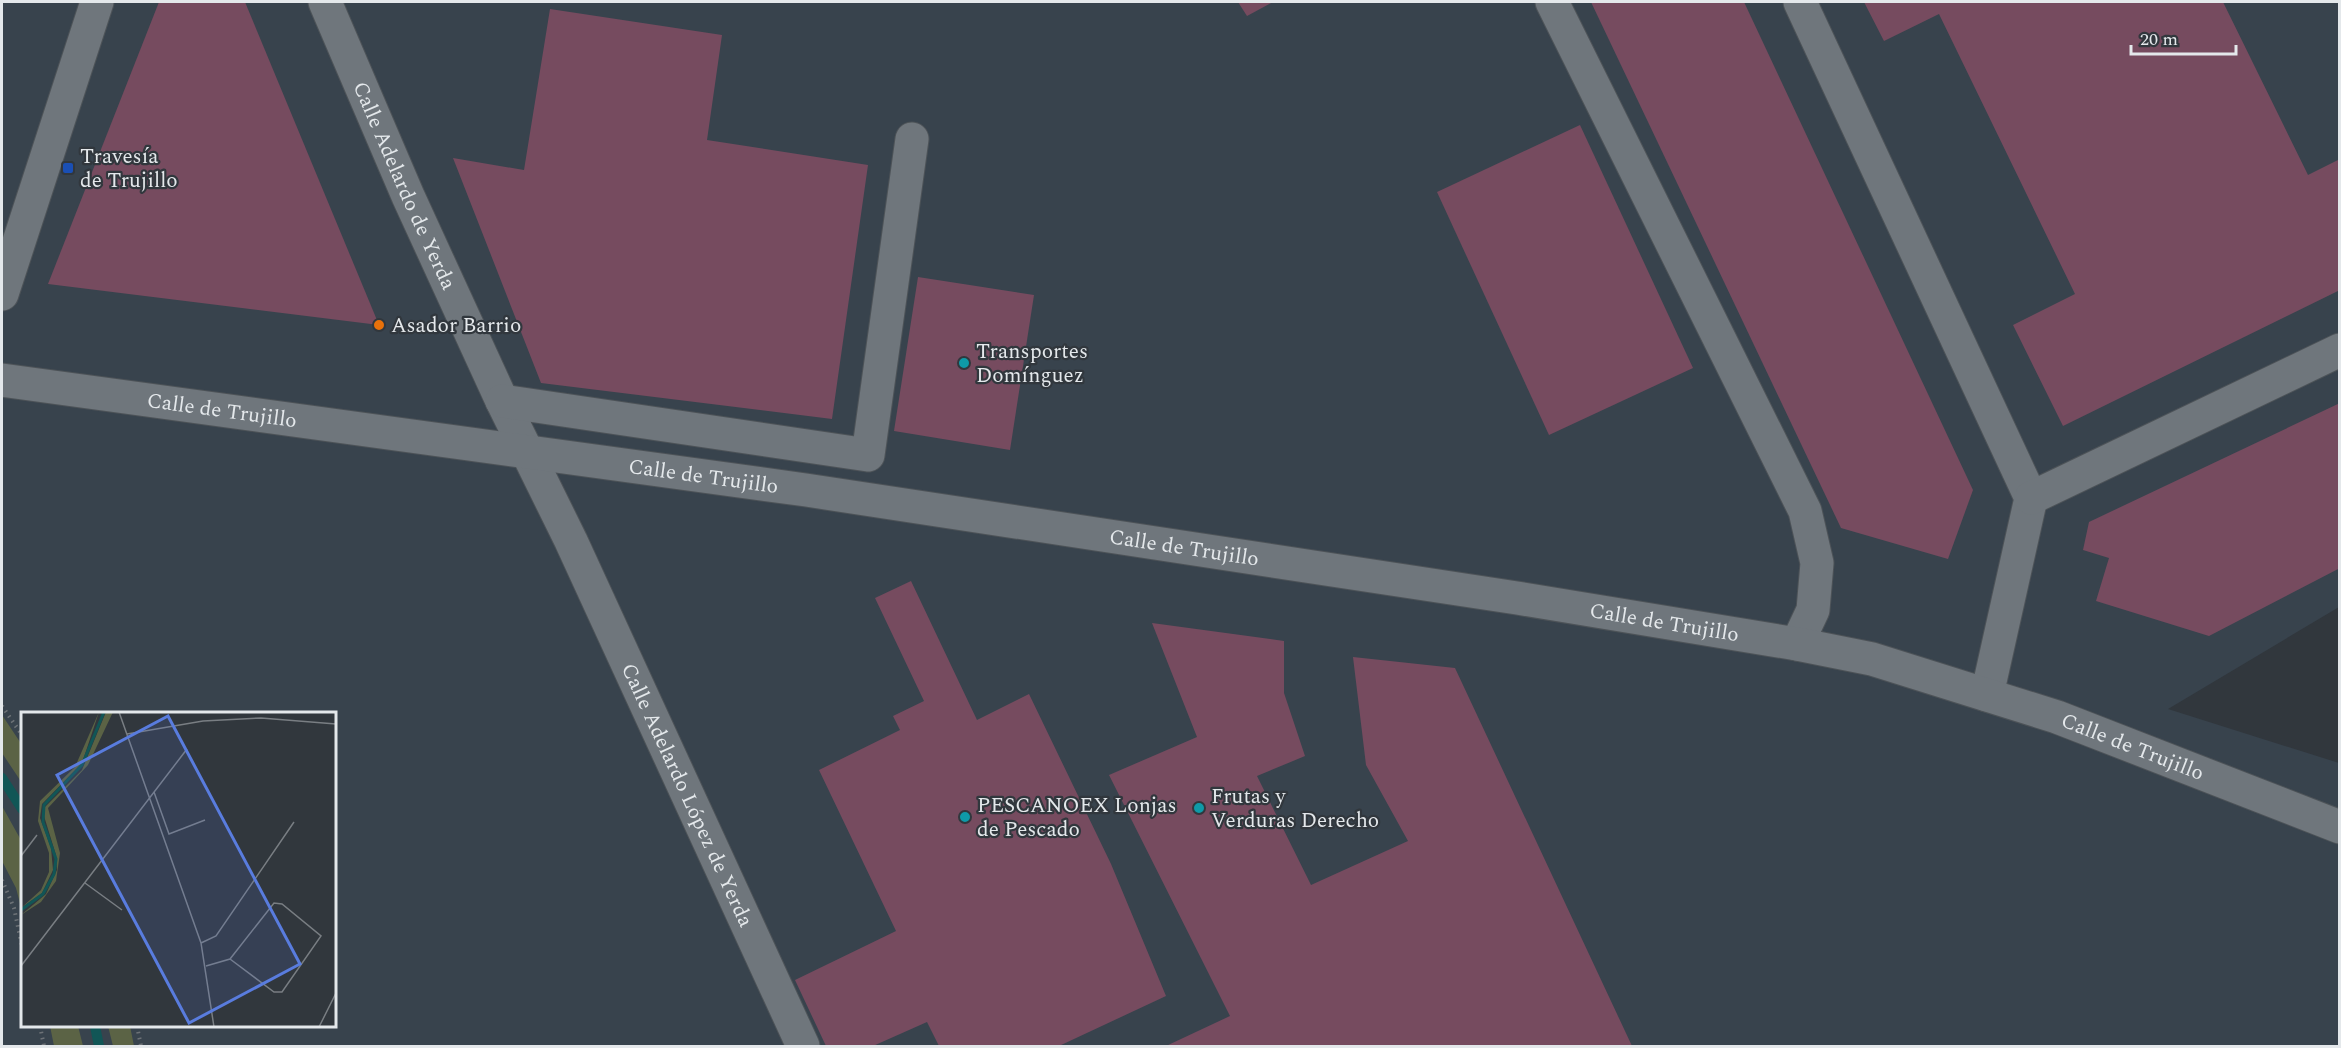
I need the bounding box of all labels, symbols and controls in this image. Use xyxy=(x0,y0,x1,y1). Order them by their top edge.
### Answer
scale bar xyxy=(2131,18,2236,56)
text: 20 m xyxy=(2140,26,2178,53)
street label: Calle Adelardo de Yerda xyxy=(344,77,464,296)
place label: Travesía de Trujillo xyxy=(80,141,178,197)
marker: Travesía de Trujillo xyxy=(61,161,75,175)
place label: Asador Barrio xyxy=(391,310,521,342)
marker: Asador Barrio xyxy=(372,318,386,332)
place label: Transportes Domínguez xyxy=(976,336,1088,392)
marker: Transportes Domínguez xyxy=(957,356,971,370)
street label: Calle de Trujillo xyxy=(145,385,299,437)
street label: Calle de Trujillo xyxy=(626,451,780,503)
street label: Calle de Trujillo xyxy=(1107,521,1261,576)
street label: Calle de Trujillo xyxy=(1587,595,1741,651)
street label: Calle Adelardo López de Yerda xyxy=(612,658,762,933)
street label: Calle de Trujillo xyxy=(2056,705,2209,790)
inset map xyxy=(21,712,336,1027)
place label: Frutas y Verduras Derecho xyxy=(1211,781,1379,837)
place label: PESCANOEX Lonjas de Pescado xyxy=(977,790,1177,846)
marker: Frutas y Verduras Derecho xyxy=(1192,801,1206,815)
marker: PESCANOEX Lonjas de Pescado xyxy=(958,810,972,824)

